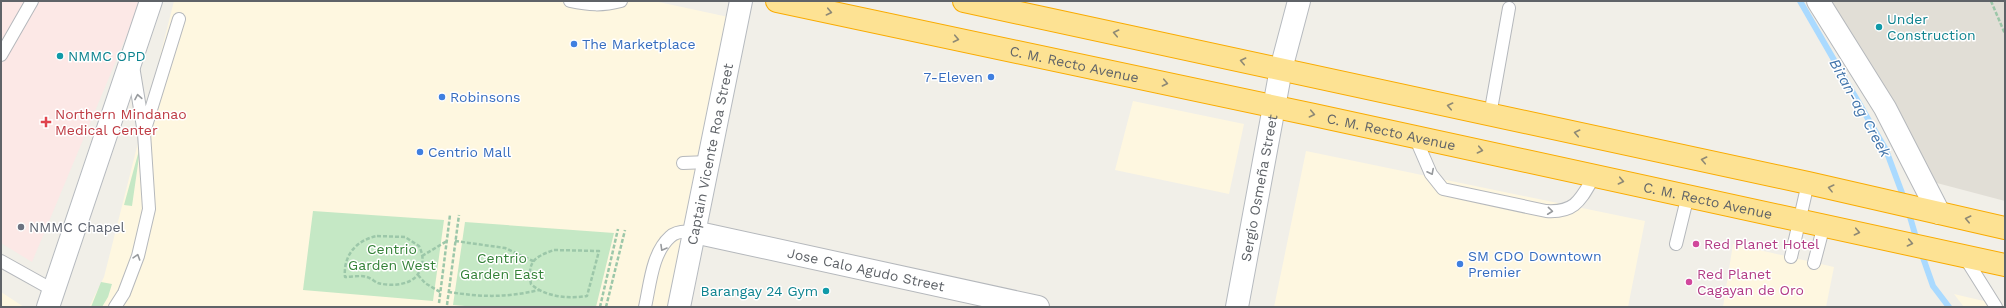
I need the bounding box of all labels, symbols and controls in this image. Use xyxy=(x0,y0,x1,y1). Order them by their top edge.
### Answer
one-way arrow xyxy=(825,7,832,16)
place label: Under Construction xyxy=(1887,11,1976,43)
marker: Under Construction xyxy=(1874,22,1884,32)
one-way arrow xyxy=(1113,30,1119,38)
one-way arrow xyxy=(953,34,959,42)
place label: The Marketplace xyxy=(582,36,696,52)
marker: The Marketplace xyxy=(569,39,579,49)
street label: C. M. Recto Avenue xyxy=(1008,43,1140,86)
place label: NMMC OPD xyxy=(68,48,146,64)
marker: NMMC OPD xyxy=(55,51,65,61)
water label: Bitan-ag Creek xyxy=(1825,56,1895,161)
one-way arrow xyxy=(1240,57,1246,65)
street label: Captain Vicente Roa Street xyxy=(684,62,736,246)
place label: 7-Eleven xyxy=(924,69,983,85)
marker: 7-Eleven xyxy=(986,72,996,82)
one-way arrow xyxy=(1162,79,1168,87)
place label: Robinsons xyxy=(450,89,520,105)
marker: Robinsons xyxy=(437,92,447,102)
one-way arrow xyxy=(134,94,143,100)
one-way arrow xyxy=(1447,102,1453,110)
place label: Northern Mindanao Medical Center xyxy=(55,106,187,138)
one-way arrow xyxy=(1309,110,1315,118)
street label: C. M. Recto Avenue xyxy=(1325,110,1457,154)
street label: Sergio Osmeña Street xyxy=(1238,113,1280,263)
marker: Northern Mindanao Medical Center xyxy=(40,116,52,128)
one-way arrow xyxy=(1574,130,1580,138)
place label: Centrio Mall xyxy=(428,144,512,160)
one-way arrow xyxy=(1477,146,1483,154)
marker: Centrio Mall xyxy=(415,147,425,157)
one-way arrow xyxy=(1701,157,1707,165)
one-way arrow xyxy=(1426,168,1433,176)
one-way arrow xyxy=(1618,176,1624,184)
street label: C. M. Recto Avenue xyxy=(1642,179,1774,222)
one-way arrow xyxy=(1828,185,1834,193)
one-way arrow xyxy=(1547,206,1553,215)
one-way arrow xyxy=(1964,216,1971,224)
place label: NMMC Chapel xyxy=(29,219,126,235)
marker: NMMC Chapel xyxy=(16,222,26,232)
one-way arrow xyxy=(1854,227,1861,235)
place label: Red Planet Hotel xyxy=(1704,236,1820,252)
one-way arrow xyxy=(1907,238,1914,247)
marker: Red Planet Hotel xyxy=(1691,239,1701,249)
park label: Centrio Garden West xyxy=(348,241,436,273)
one-way arrow xyxy=(660,244,667,251)
street label: Jose Calo Agudo Street xyxy=(786,245,946,294)
place label: SM CDO Downtown Premier xyxy=(1468,248,1602,280)
park label: Centrio Garden East xyxy=(460,250,544,282)
one-way arrow xyxy=(132,253,141,260)
marker: SM CDO Downtown Premier xyxy=(1455,259,1465,269)
place label: Red Planet Cagayan de Oro xyxy=(1697,266,1804,298)
marker: Red Planet Cagayan de Oro xyxy=(1684,277,1694,287)
place label: Barangay 24 Gym xyxy=(701,283,818,299)
marker: Barangay 24 Gym xyxy=(821,286,831,296)

